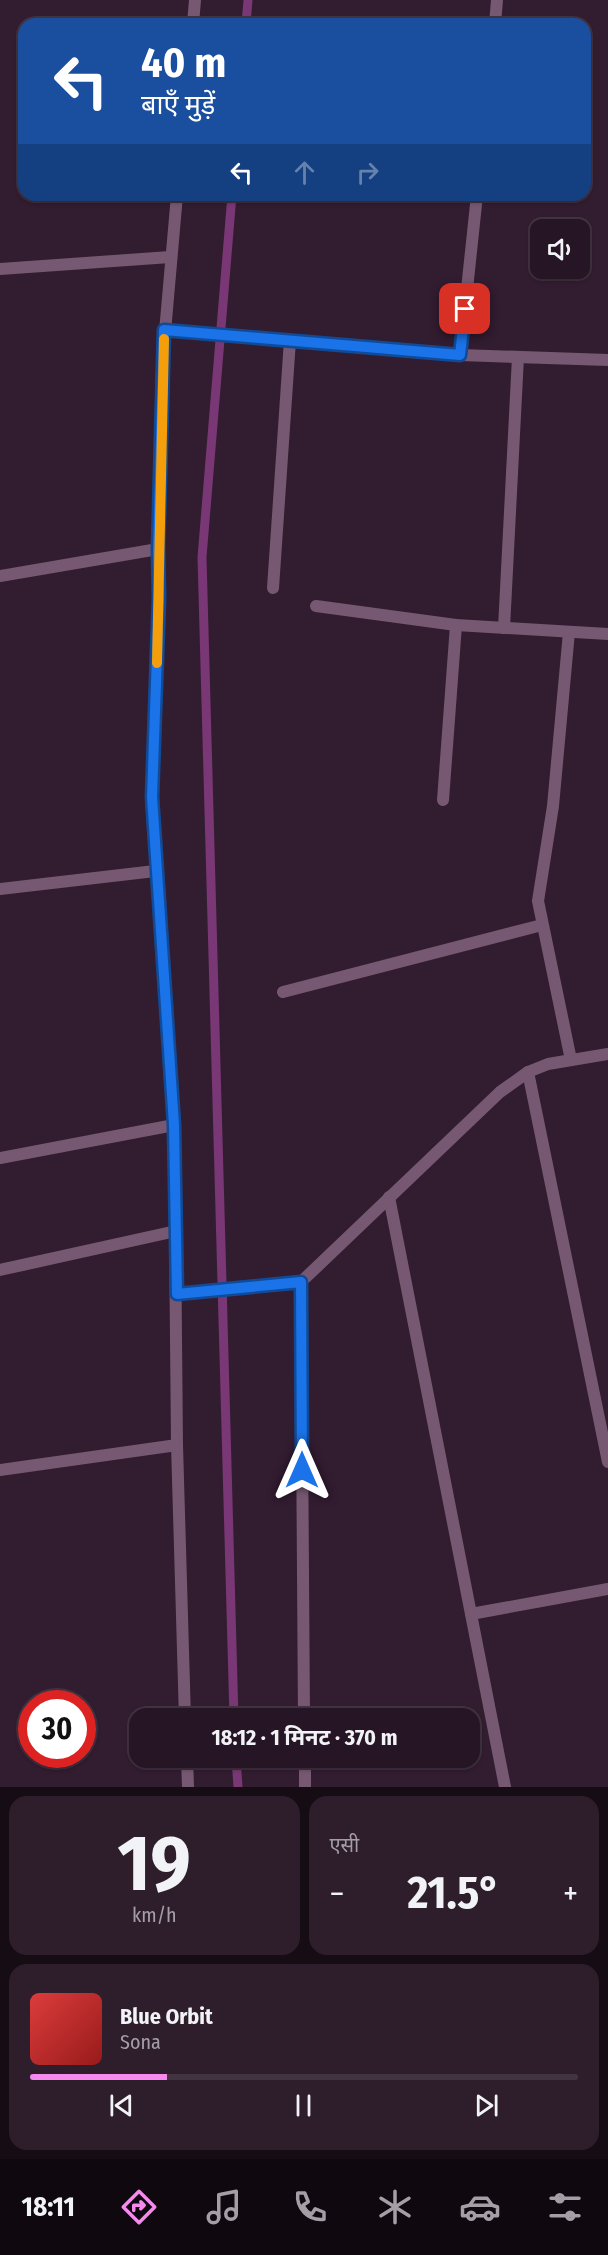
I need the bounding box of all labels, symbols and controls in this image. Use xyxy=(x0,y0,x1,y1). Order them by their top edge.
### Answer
text: 40 m xyxy=(141,38,226,88)
icon: left xyxy=(42,42,120,120)
text: बाएँ मुड़ें xyxy=(141,89,215,121)
icon: left xyxy=(225,156,258,189)
icon: ahead xyxy=(288,156,321,189)
icon: right xyxy=(351,156,384,189)
map controls xyxy=(530,219,590,279)
button: sound xyxy=(530,219,590,279)
pin xyxy=(439,283,490,334)
icon: arrive xyxy=(448,292,481,325)
position arrow xyxy=(270,1438,334,1502)
speed limit sign: 30 xyxy=(18,1690,96,1768)
text: 18:12 · 1 मिनट · 370 m xyxy=(212,1724,398,1751)
text: 19 xyxy=(118,1817,191,1911)
text: एसी xyxy=(330,1833,359,1857)
text: 21.5° xyxy=(407,1866,500,1920)
text: − xyxy=(330,1874,344,1914)
text: + xyxy=(563,1874,578,1914)
text: km/h xyxy=(132,1903,177,1927)
text: Blue Orbit xyxy=(120,2003,213,2030)
text: Sona xyxy=(120,2030,161,2054)
icon: previous xyxy=(105,2089,138,2122)
icon: pause xyxy=(287,2089,320,2122)
icon: next xyxy=(470,2089,503,2122)
icon: directions xyxy=(118,2186,160,2228)
icon: music xyxy=(203,2186,245,2228)
icon: phone xyxy=(289,2186,331,2228)
icon: climate xyxy=(374,2186,416,2228)
icon: car xyxy=(459,2186,501,2228)
icon: filters xyxy=(544,2186,586,2228)
text: 18:11 xyxy=(22,2191,75,2223)

